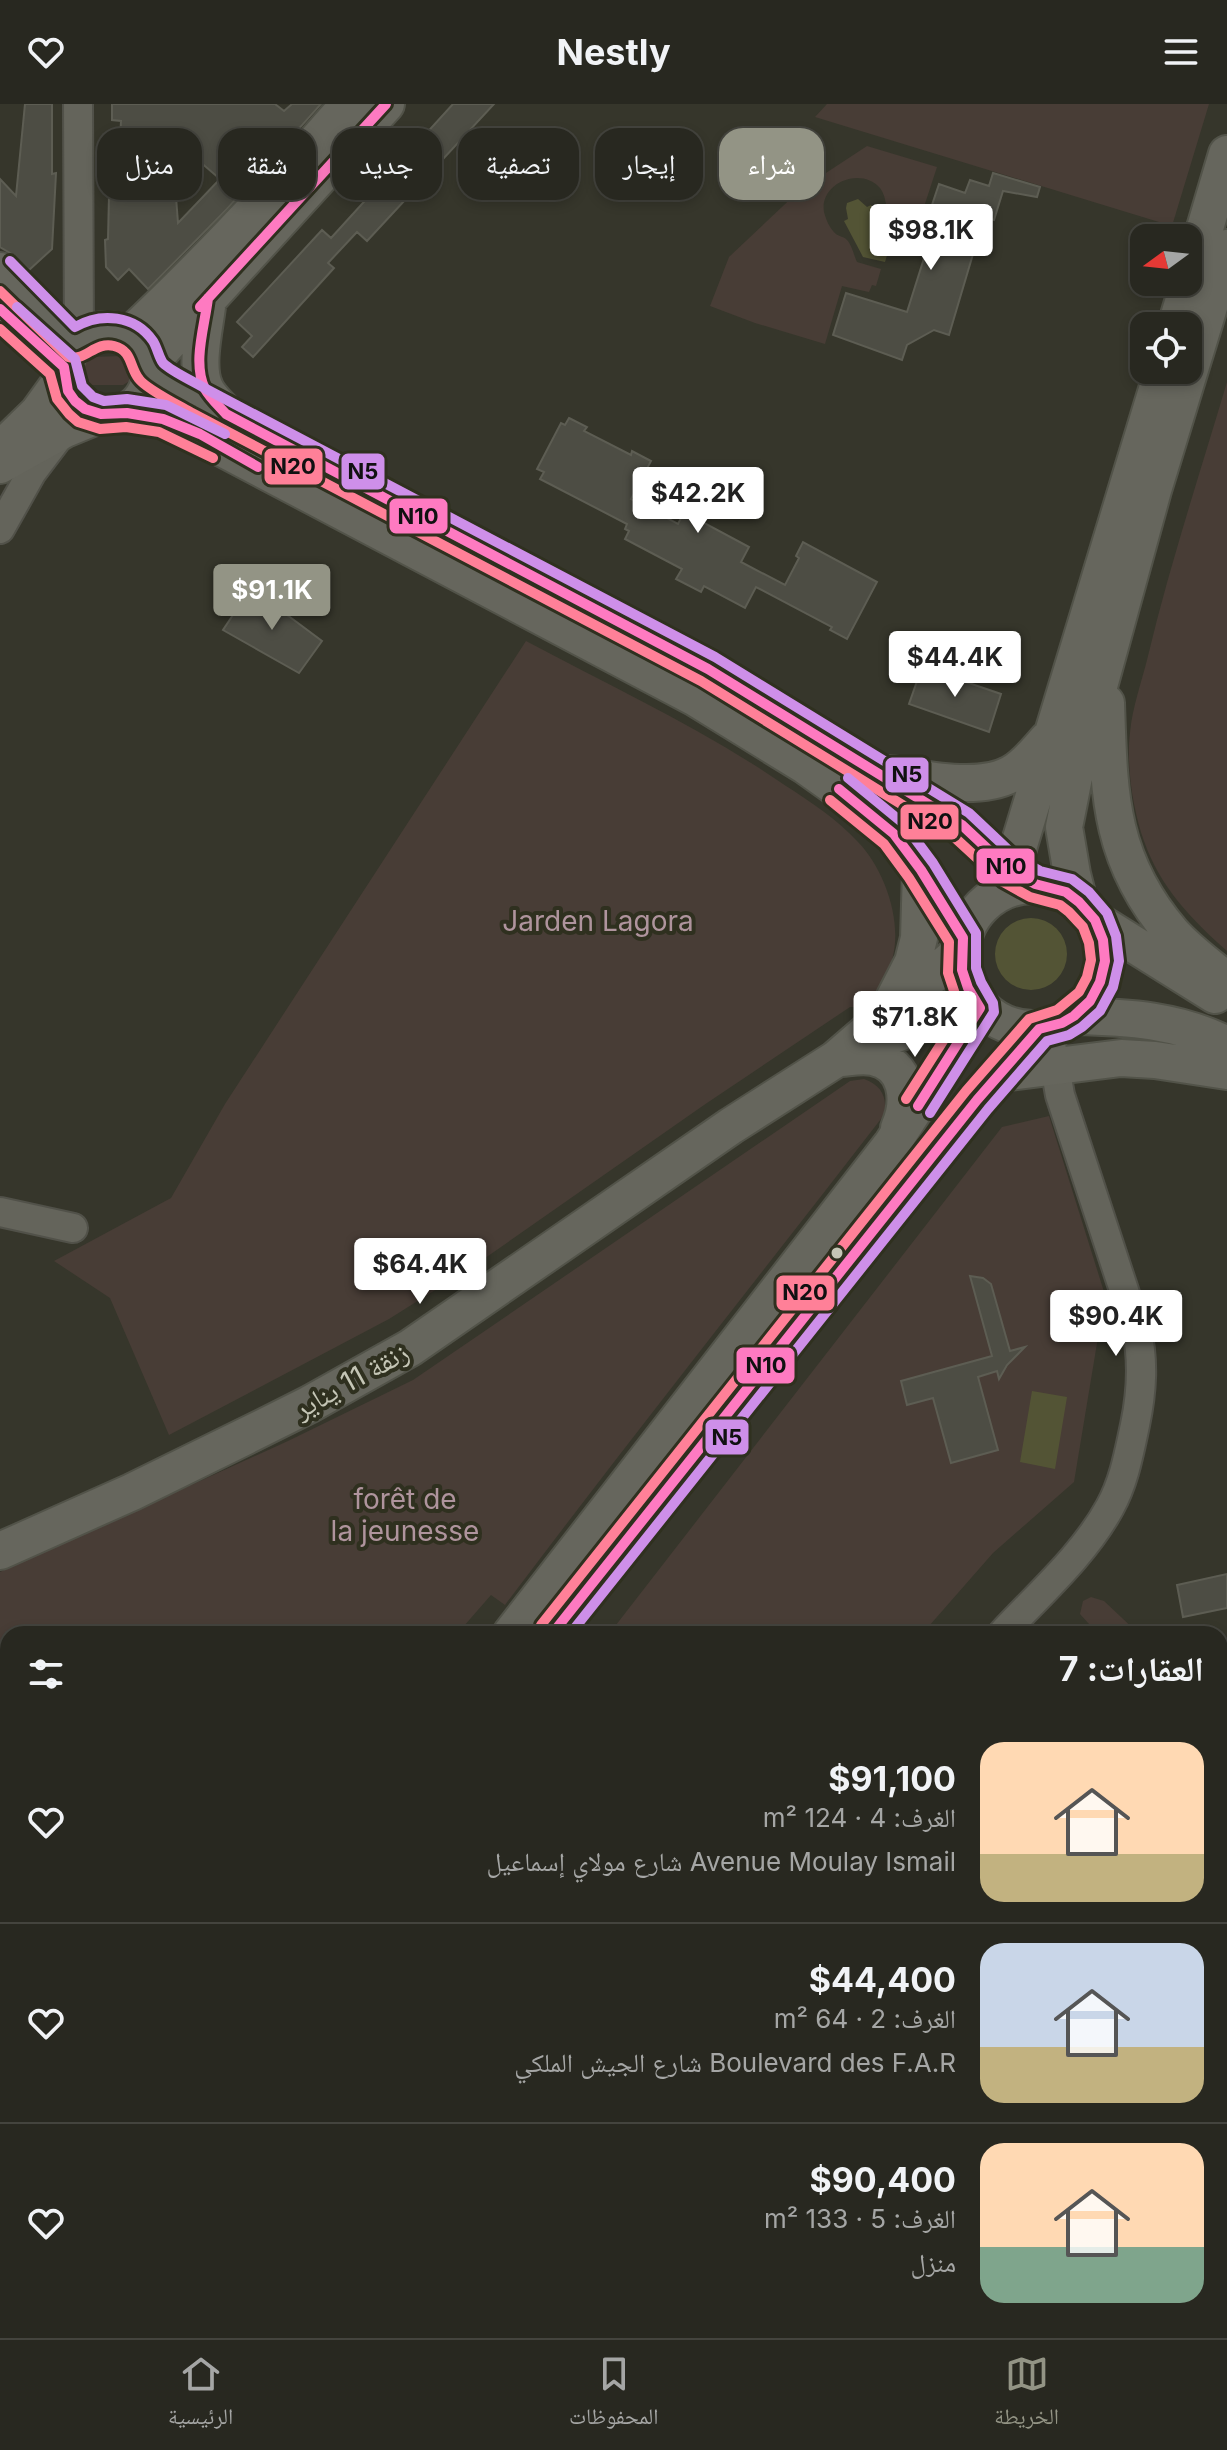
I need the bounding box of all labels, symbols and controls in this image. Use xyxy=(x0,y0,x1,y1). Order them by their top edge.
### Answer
icon: heart xyxy=(24,30,68,74)
text: Nestly xyxy=(556,30,671,74)
icon: menu xyxy=(1159,30,1203,74)
chip: منزل xyxy=(97,128,202,200)
chip: شقة xyxy=(218,128,316,200)
chip: جديد xyxy=(332,128,442,200)
chip: تصفية xyxy=(458,128,579,200)
chip: إيجار xyxy=(595,128,703,200)
chip: شراء xyxy=(719,128,824,200)
pin: $98.1K xyxy=(866,204,996,272)
text: $98.1K xyxy=(888,214,974,245)
north arrow xyxy=(1130,224,1202,296)
map controls xyxy=(1130,224,1202,384)
button: locate xyxy=(1130,312,1202,384)
line badge: N20 xyxy=(263,447,324,486)
line badge: N5 xyxy=(340,452,386,491)
text: N20 xyxy=(270,453,316,479)
text: N5 xyxy=(348,458,378,484)
pin: $42.2K xyxy=(633,467,763,535)
text: $42.2K xyxy=(651,477,745,508)
line badge: N10 xyxy=(388,497,449,535)
text: N10 xyxy=(397,503,439,529)
pin: $91.1K xyxy=(207,564,337,632)
text: $91.1K xyxy=(231,574,313,605)
pin: $44.4K xyxy=(890,631,1020,699)
text: $44.4K xyxy=(907,641,1003,672)
line badge: N5 xyxy=(884,756,930,794)
text: N5 xyxy=(892,761,922,787)
line badge: N20 xyxy=(899,803,960,841)
text: N20 xyxy=(907,808,953,834)
line badge: N10 xyxy=(975,847,1036,885)
text: N10 xyxy=(985,853,1027,879)
park label: Jarden Lagora xyxy=(502,904,694,938)
pin: $71.8K xyxy=(850,991,980,1059)
text: $71.8K xyxy=(872,1001,958,1032)
pin: $64.4K xyxy=(355,1238,485,1306)
unlabelled marker xyxy=(829,1245,845,1261)
text: $64.4K xyxy=(372,1248,468,1279)
line badge: N20 xyxy=(775,1274,836,1312)
text: N20 xyxy=(782,1279,828,1305)
pin: $90.4K xyxy=(1051,1290,1181,1358)
text: $90.4K xyxy=(1068,1300,1164,1331)
street label: زنقة 11 يناير xyxy=(287,1335,414,1426)
line badge: N10 xyxy=(735,1346,796,1385)
text: N10 xyxy=(745,1352,787,1378)
line badge: N5 xyxy=(704,1418,750,1456)
text: N5 xyxy=(712,1424,742,1450)
park label: forêt de la jeunesse xyxy=(331,1482,479,1548)
text: العقارات: 7 xyxy=(1059,1648,1204,1689)
icon: filters xyxy=(24,1652,68,1696)
text: $91,100 xyxy=(828,1758,956,1799)
icon: home xyxy=(1044,1774,1140,1870)
icon: heart xyxy=(24,1800,68,1844)
text: الغرف: 4 · 124 m² xyxy=(763,1802,956,1833)
text: Avenue Moulay Ismail شارع مولاي إسماعيل xyxy=(486,1846,956,1877)
text: $44,400 xyxy=(809,1959,956,2000)
icon: home xyxy=(1044,1975,1140,2071)
icon: heart xyxy=(24,2001,68,2045)
text: الغرف: 2 · 64 m² xyxy=(774,2003,956,2034)
text: Boulevard des F.A.R شارع الجيش الملكي xyxy=(514,2047,956,2078)
text: $90,400 xyxy=(810,2159,956,2200)
icon: home xyxy=(1044,2175,1140,2271)
icon: heart xyxy=(24,2201,68,2245)
text: الغرف: 5 · 133 m² xyxy=(764,2203,956,2234)
text: منزل xyxy=(911,2247,956,2278)
tab: الرئيسية xyxy=(168,2352,233,2438)
tab: المحفوظات xyxy=(569,2352,659,2438)
tab: الخريطة xyxy=(994,2352,1059,2438)

